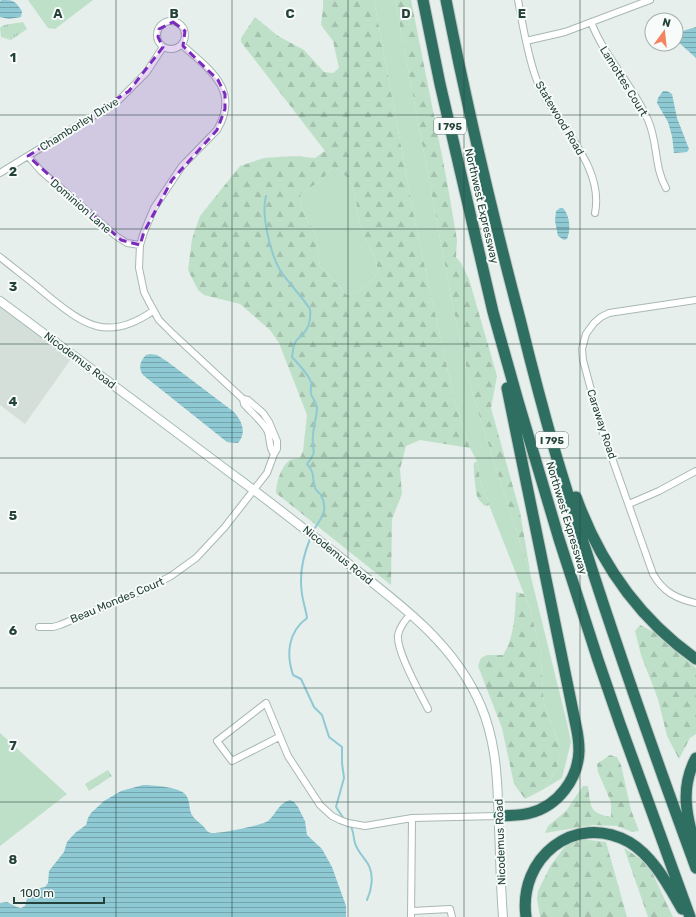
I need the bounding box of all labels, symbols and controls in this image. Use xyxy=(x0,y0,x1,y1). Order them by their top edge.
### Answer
text: A xyxy=(53,6,63,21)
text: B xyxy=(169,6,179,21)
text: C xyxy=(285,6,295,21)
text: D xyxy=(401,6,411,21)
text: E xyxy=(518,6,526,21)
north arrow xyxy=(644,12,684,52)
text: N xyxy=(661,16,672,30)
street label: Lamottes Court xyxy=(597,44,651,119)
text: 1 xyxy=(10,50,16,65)
street label: Statewood Road xyxy=(532,79,587,158)
street label: Chamborley Drive xyxy=(37,95,121,154)
road number: I 795 xyxy=(434,118,466,134)
street label: Northwest Expressway xyxy=(462,147,501,265)
text: 2 xyxy=(9,164,17,179)
street label: Dominion Lane xyxy=(48,176,114,236)
text: 3 xyxy=(9,279,18,294)
street label: Nicodemus Road xyxy=(41,329,118,392)
street label: Caraway Road xyxy=(584,388,619,461)
text: 4 xyxy=(9,394,18,409)
road number: I 795 xyxy=(536,432,568,448)
street label: Northwest Expressway xyxy=(543,460,590,576)
text: 5 xyxy=(9,508,17,523)
street label: Nicodemus Road xyxy=(300,523,375,588)
street label: Beau Mondes Court xyxy=(68,575,167,626)
text: 6 xyxy=(9,623,18,638)
text: 7 xyxy=(9,738,17,753)
street label: Nicodemus Road xyxy=(492,799,508,885)
text: 8 xyxy=(9,852,18,867)
scale bar xyxy=(14,879,104,905)
text: 100 m xyxy=(20,886,54,900)

